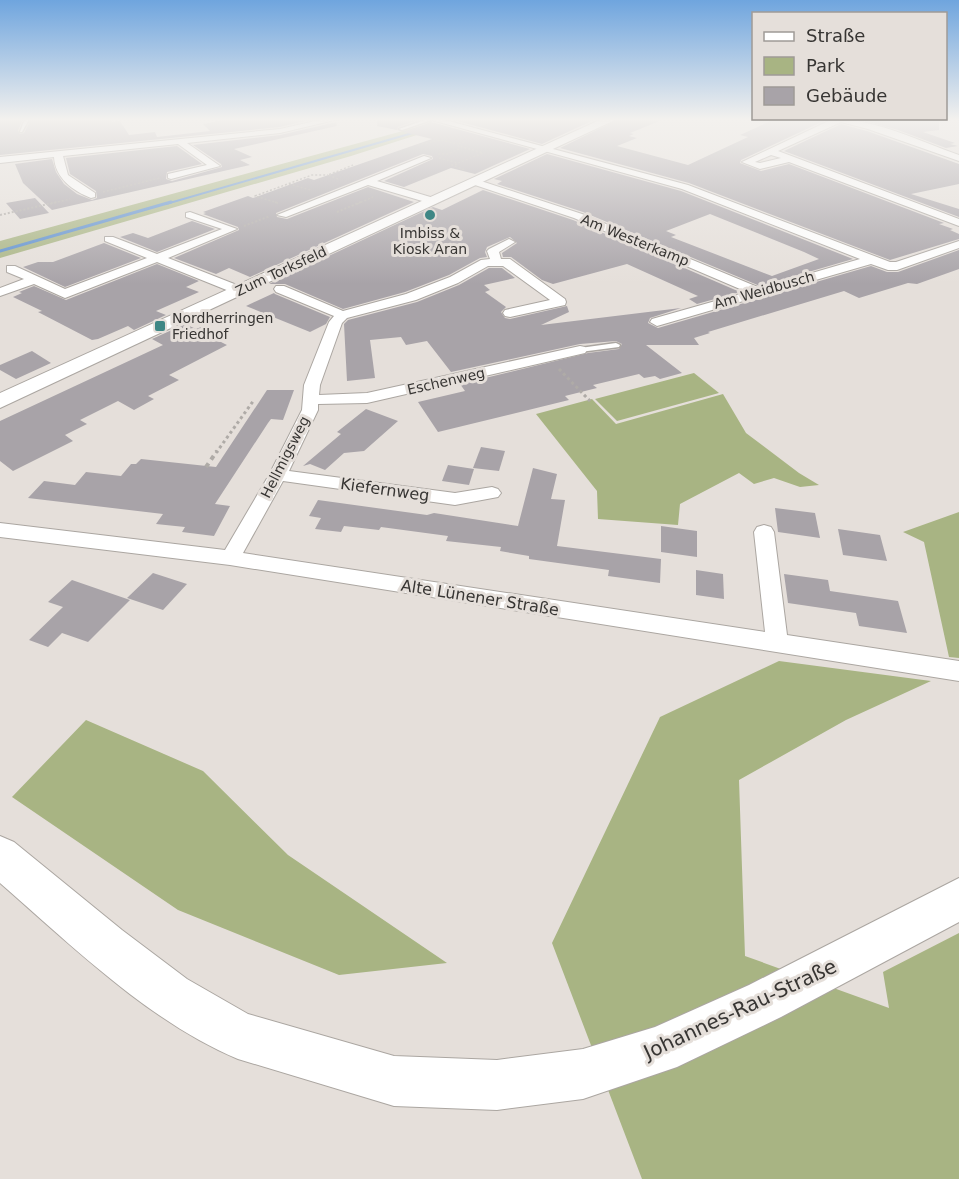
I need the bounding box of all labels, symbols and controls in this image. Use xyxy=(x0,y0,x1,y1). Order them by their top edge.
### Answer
legend xyxy=(752,12,947,120)
text: Straße xyxy=(806,25,865,46)
text: Park xyxy=(806,55,845,76)
text: Gebäude xyxy=(806,85,887,106)
marker: Imbiss & Kiosk Aran xyxy=(423,208,437,222)
street label: Am Westerkamp xyxy=(578,211,692,269)
place label: Imbiss & Kiosk Aran xyxy=(393,225,467,257)
street label: Zum Torksfeld xyxy=(233,243,329,299)
street label: Am Weidbusch xyxy=(712,268,816,312)
place label: Nordherringen Friedhof xyxy=(172,310,273,342)
marker: Nordherringen Friedhof xyxy=(153,319,167,333)
street label: Eschenweg xyxy=(406,364,486,398)
street label: Hellmigsweg xyxy=(258,413,312,501)
street label: Kiefernweg xyxy=(339,474,431,505)
street label: Alte Lünener Straße xyxy=(400,576,560,619)
street label: Johannes-Rau-Straße xyxy=(638,954,840,1065)

